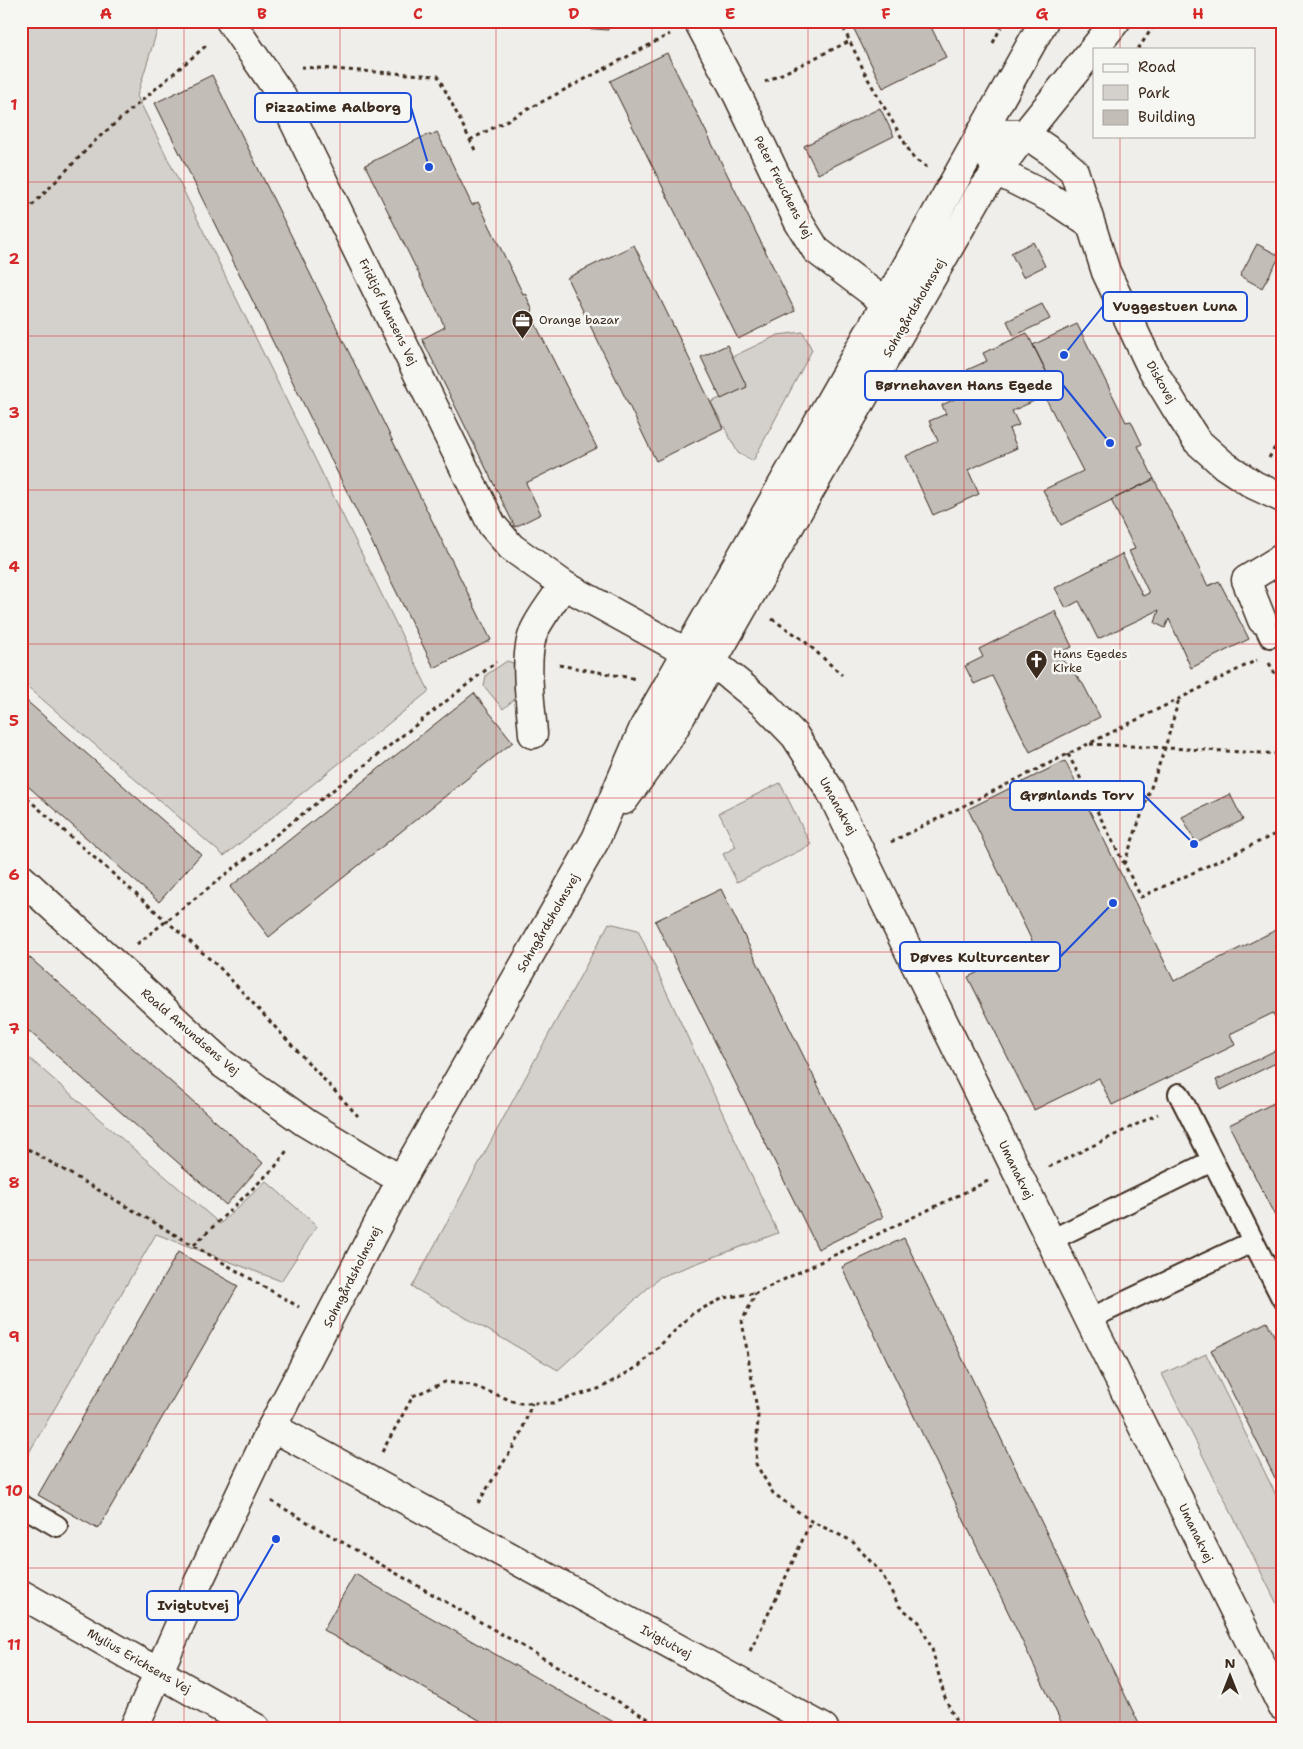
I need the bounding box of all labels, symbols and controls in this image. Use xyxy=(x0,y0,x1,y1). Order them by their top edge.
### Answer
text: A xyxy=(100,3,112,24)
text: B xyxy=(257,3,267,24)
text: C xyxy=(413,3,423,24)
text: D xyxy=(568,3,580,24)
text: E xyxy=(725,3,735,24)
text: F xyxy=(881,3,891,24)
text: G xyxy=(1036,3,1049,24)
text: H xyxy=(1192,3,1204,24)
legend xyxy=(1093,48,1256,138)
text: Road xyxy=(1138,57,1176,77)
text: Park xyxy=(1138,83,1170,103)
callout: Pizzatime Aalborg xyxy=(255,93,411,122)
text: 1 xyxy=(10,94,18,115)
text: Pizzatime Aalborg xyxy=(265,98,401,116)
text: Building xyxy=(1138,107,1195,127)
street label: Peter Freuchens Vej xyxy=(750,133,816,241)
text: 2 xyxy=(8,248,20,269)
street label: Fridtjof Nansens Vej xyxy=(355,256,421,368)
street label: Sohngårdsholmsvej xyxy=(879,256,949,360)
callout: Vuggestuen Luna xyxy=(1103,292,1247,321)
text: Vuggestuen Luna xyxy=(1113,297,1238,315)
office icon: Orange bazar xyxy=(511,308,535,339)
place label: Orange bazar xyxy=(539,312,620,328)
street label: Diskovej xyxy=(1142,358,1180,406)
callout: Børnehaven Hans Egede xyxy=(865,371,1063,400)
text: Børnehaven Hans Egede xyxy=(875,376,1053,394)
text: 3 xyxy=(8,402,20,423)
text: 4 xyxy=(8,556,20,577)
place label: Hans Egedes Kirke xyxy=(1053,646,1128,676)
church icon: Hans Egedes Kirke xyxy=(1025,649,1049,680)
text: 5 xyxy=(9,710,19,731)
street label: Umanakvej xyxy=(816,774,860,838)
callout: Grønlands Torv xyxy=(1010,781,1144,810)
text: Grønlands Torv xyxy=(1020,786,1135,804)
text: 6 xyxy=(8,864,20,885)
street label: Sohngårdsholmsvej xyxy=(513,871,583,975)
callout: Døves Kulturcenter xyxy=(900,942,1060,971)
text: Døves Kulturcenter xyxy=(910,948,1051,966)
street label: Roald Amundsens Vej xyxy=(138,985,242,1079)
text: 7 xyxy=(8,1018,20,1039)
street label: Umanakvej xyxy=(995,1138,1037,1202)
text: 8 xyxy=(8,1172,20,1193)
street label: Sohngårdsholmsvej xyxy=(320,1224,384,1330)
text: 9 xyxy=(8,1326,20,1347)
text: 10 xyxy=(5,1480,23,1501)
street label: Umanakvej xyxy=(1175,1501,1217,1565)
callout: Ivigtutvej xyxy=(147,1591,238,1620)
text: Ivigtutvej xyxy=(157,1596,229,1614)
street label: Ivigtutvej xyxy=(638,1621,694,1663)
street label: Mylius Erichsens Vej xyxy=(84,1625,194,1697)
text: 11 xyxy=(7,1634,21,1655)
north arrow xyxy=(1206,1652,1256,1702)
text: N xyxy=(1224,1654,1236,1672)

